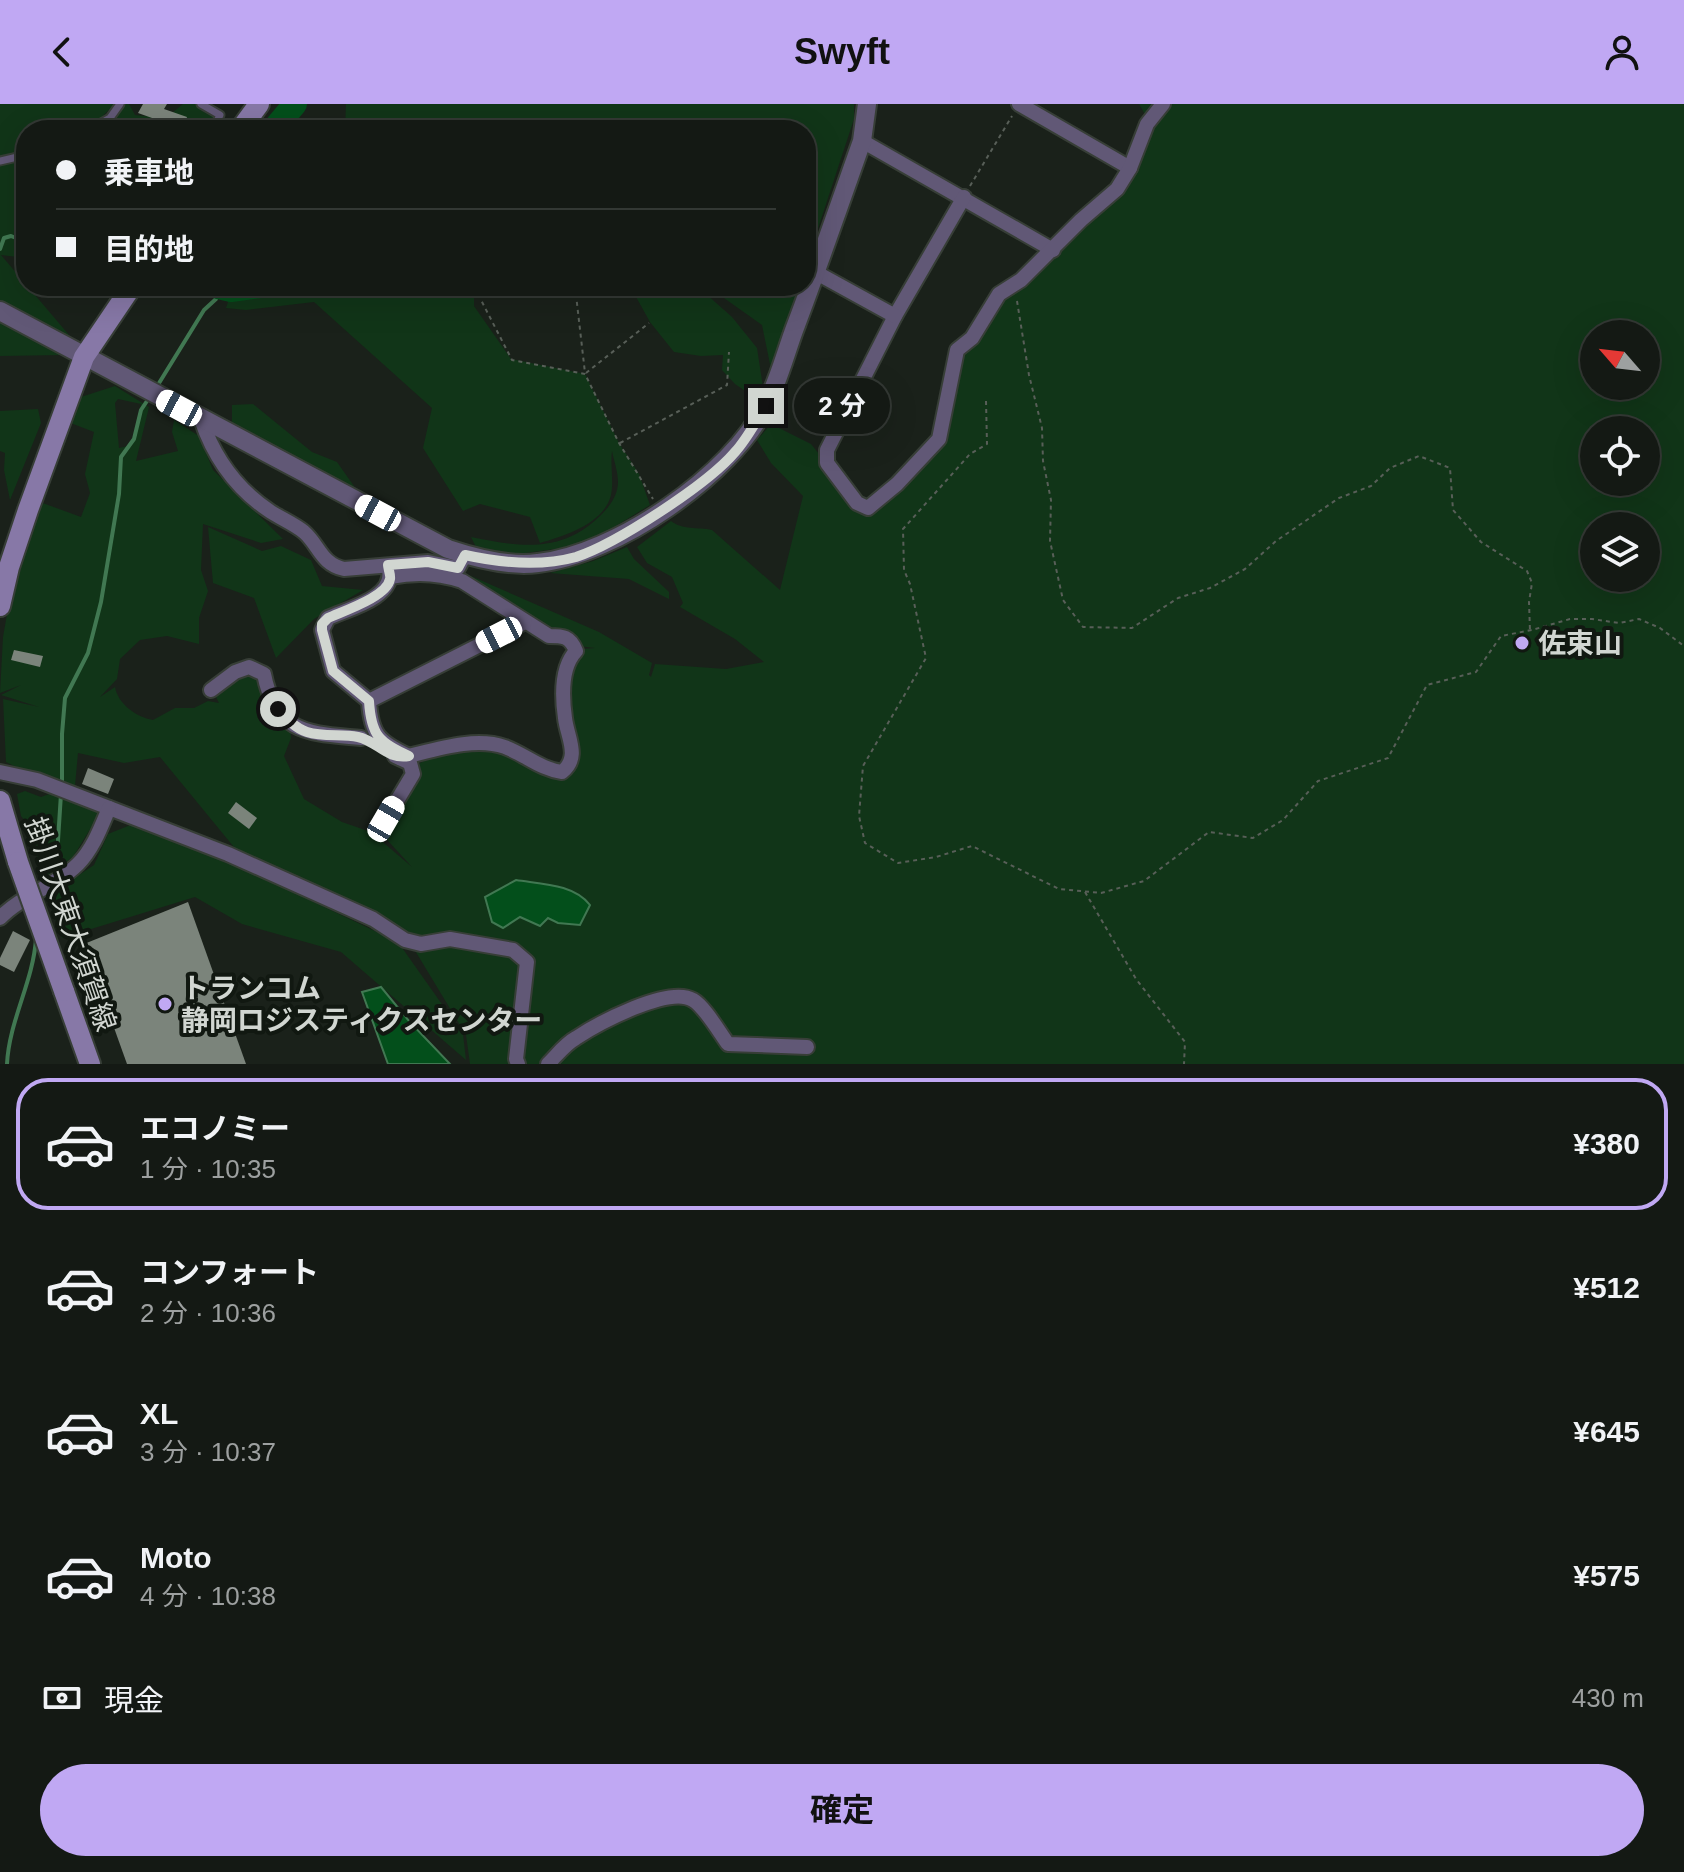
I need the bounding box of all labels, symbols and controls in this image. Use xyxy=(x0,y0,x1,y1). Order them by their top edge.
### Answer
icon: back xyxy=(40,30,84,74)
icon: person xyxy=(1600,30,1644,74)
text: Swyft xyxy=(794,31,890,72)
text: 乗車地 xyxy=(104,156,194,189)
text: 目的地 xyxy=(104,233,194,266)
north arrow xyxy=(1580,320,1660,400)
map controls xyxy=(1580,320,1660,592)
callout: 2 分 xyxy=(794,378,890,434)
car xyxy=(152,386,206,430)
route end xyxy=(748,388,784,424)
text: 2 分 xyxy=(818,391,866,421)
button: locate xyxy=(1580,416,1660,496)
car xyxy=(351,491,405,535)
button: layers xyxy=(1580,512,1660,592)
car xyxy=(472,613,526,657)
place label: 佐束山 xyxy=(1538,628,1622,659)
marker: 佐束山 xyxy=(1513,634,1531,652)
route start xyxy=(260,691,296,727)
car xyxy=(364,792,408,846)
street label: 掛川大東大須賀線 xyxy=(19,813,122,1035)
place label: トランコム 静岡ロジスティクスセンター xyxy=(181,973,542,1036)
marker: トランコム 静岡ロジスティクスセンター xyxy=(156,995,174,1013)
icon: car xyxy=(44,1108,116,1180)
text: エコノミー xyxy=(140,1112,290,1145)
text: ¥380 xyxy=(1573,1127,1640,1160)
text: 1 分 · 10:35 xyxy=(140,1154,276,1184)
icon: car xyxy=(44,1252,116,1324)
text: コンフォート xyxy=(140,1256,319,1289)
text: ¥512 xyxy=(1573,1271,1640,1304)
text: 2 分 · 10:36 xyxy=(140,1298,276,1328)
icon: car xyxy=(44,1396,116,1468)
text: XL xyxy=(140,1397,178,1430)
text: ¥645 xyxy=(1573,1415,1640,1448)
text: 3 分 · 10:37 xyxy=(140,1437,276,1467)
icon: car xyxy=(44,1540,116,1612)
text: Moto xyxy=(140,1541,212,1574)
text: ¥575 xyxy=(1573,1559,1640,1592)
text: 4 分 · 10:38 xyxy=(140,1581,276,1611)
icon: cash xyxy=(40,1676,84,1720)
text: 430 m xyxy=(1572,1683,1644,1713)
text: 現金 xyxy=(104,1684,164,1717)
button: 確定 xyxy=(40,1764,1644,1856)

